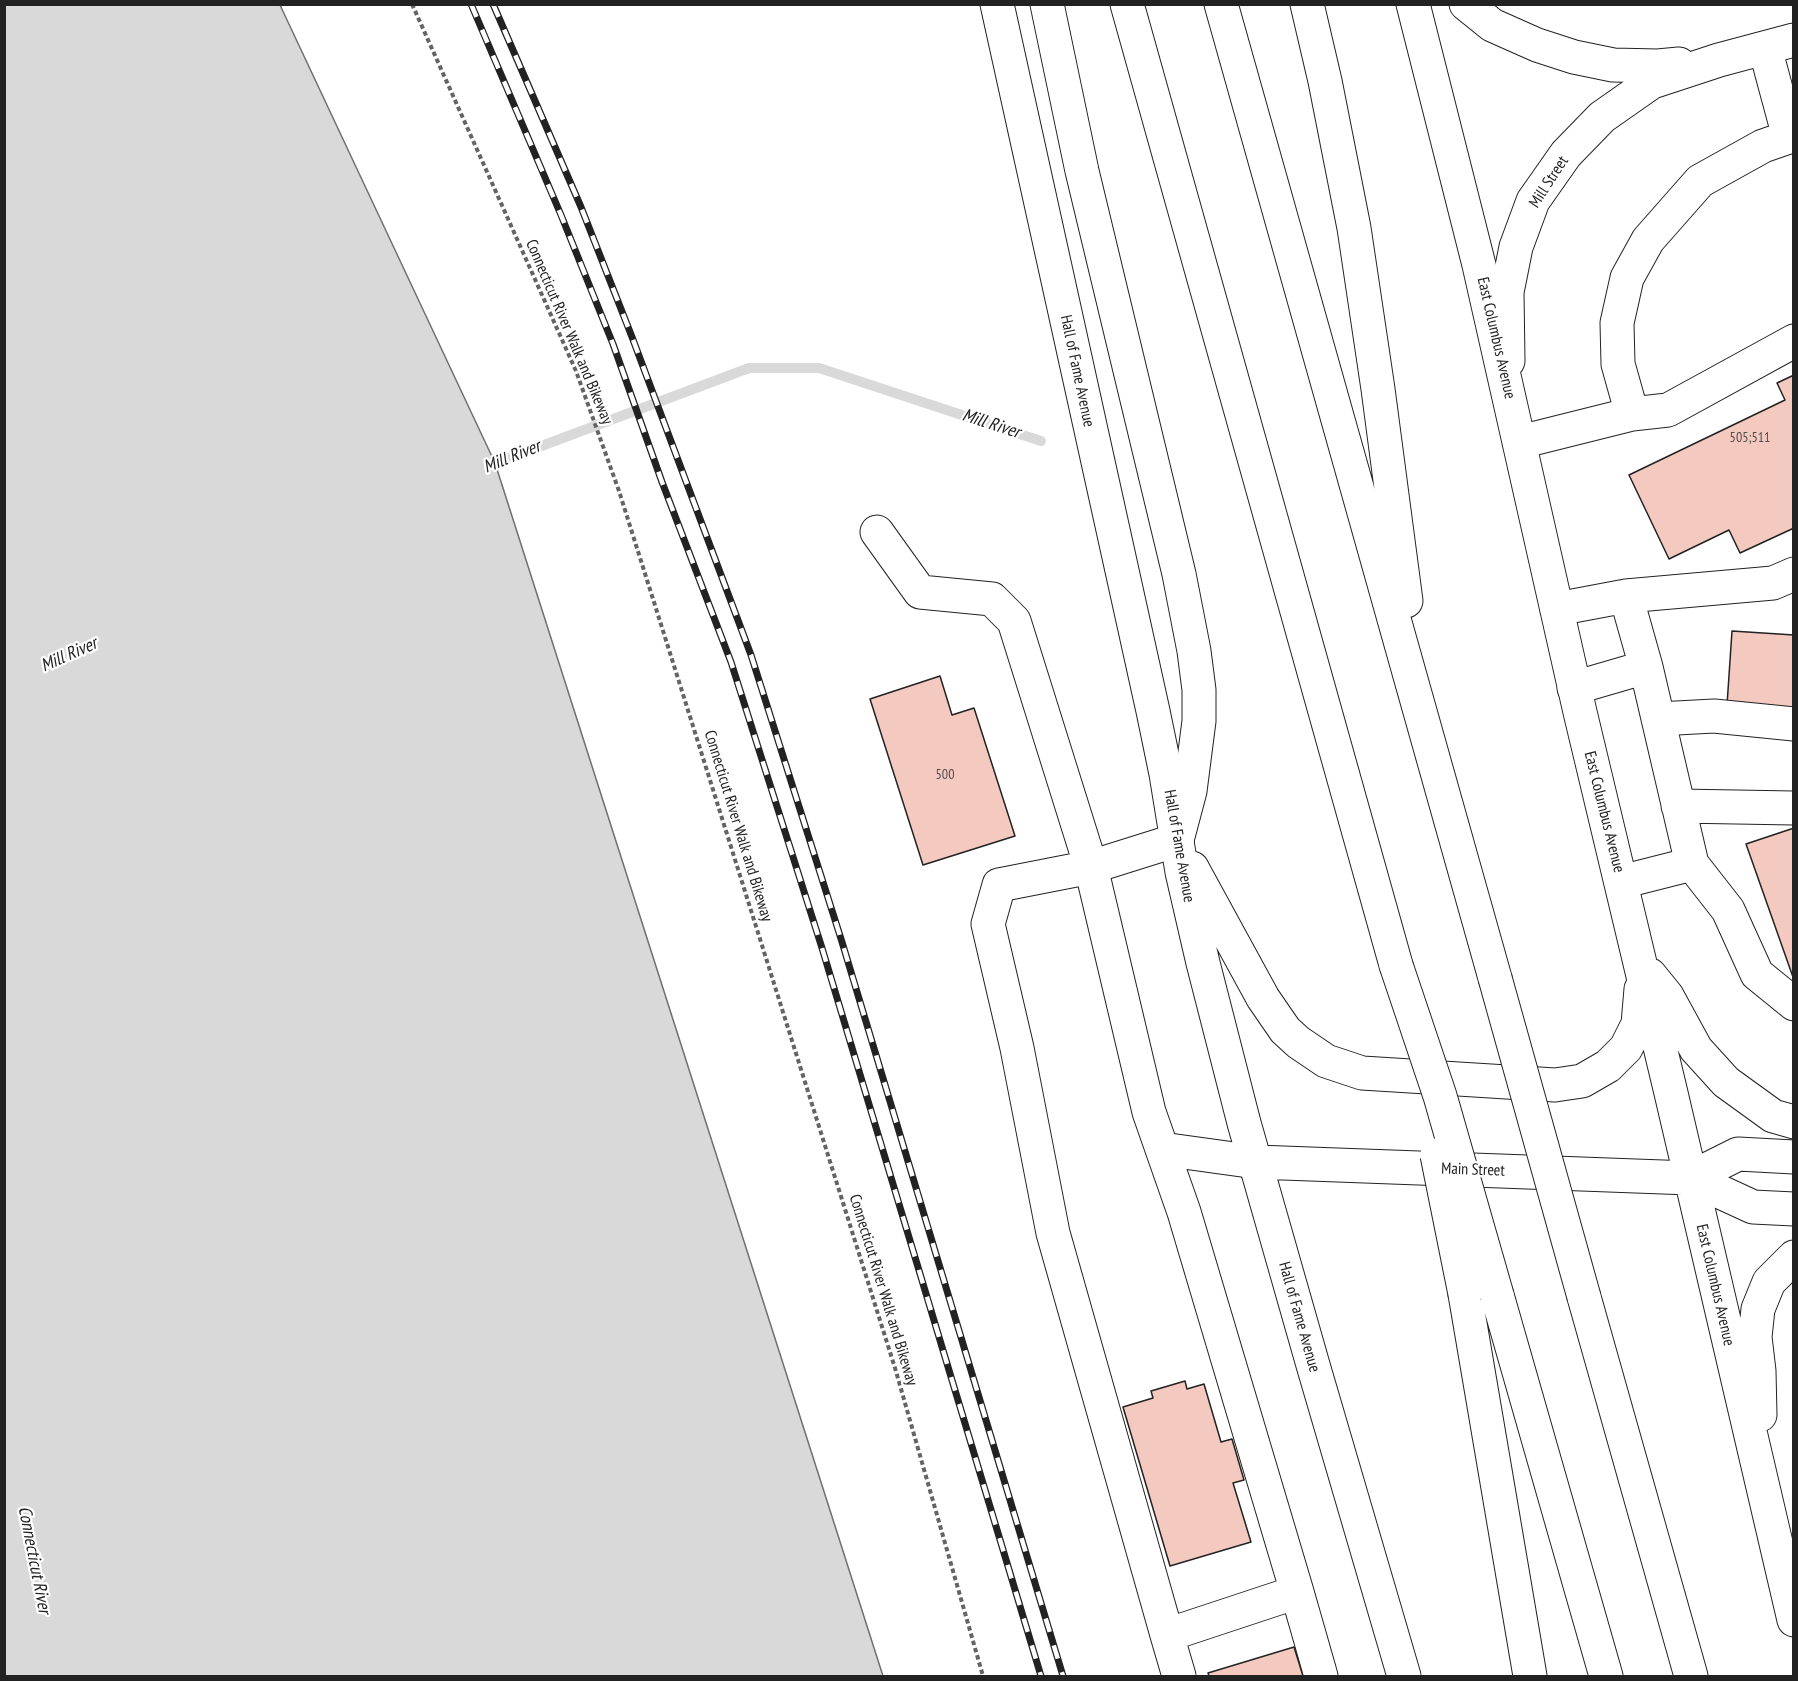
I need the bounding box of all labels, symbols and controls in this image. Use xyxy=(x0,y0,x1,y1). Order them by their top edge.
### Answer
street label: Mill Street xyxy=(1525,153,1573,211)
street label: Connecticut River Walk and Bikeway xyxy=(521,237,617,427)
street label: East Columbus Avenue xyxy=(1473,275,1519,401)
street label: Hall of Fame Avenue xyxy=(1056,313,1098,429)
water label: Mill River xyxy=(959,405,1023,443)
house number: 505;511 xyxy=(1730,430,1770,446)
water label: Mill River xyxy=(480,436,544,478)
water label: Mill River xyxy=(37,633,101,677)
street label: Connecticut River Walk and Bikeway xyxy=(700,728,776,924)
street label: East Columbus Avenue xyxy=(1580,749,1628,875)
house number: 500 xyxy=(936,767,954,783)
street label: Hall of Fame Avenue xyxy=(1160,788,1198,904)
street label: Main Street xyxy=(1441,1159,1505,1181)
street label: Connecticut River Walk and Bikeway xyxy=(845,1192,921,1388)
street label: East Columbus Avenue xyxy=(1692,1222,1738,1348)
street label: Hall of Fame Avenue xyxy=(1274,1260,1324,1374)
water label: Connecticut River xyxy=(13,1505,55,1615)

